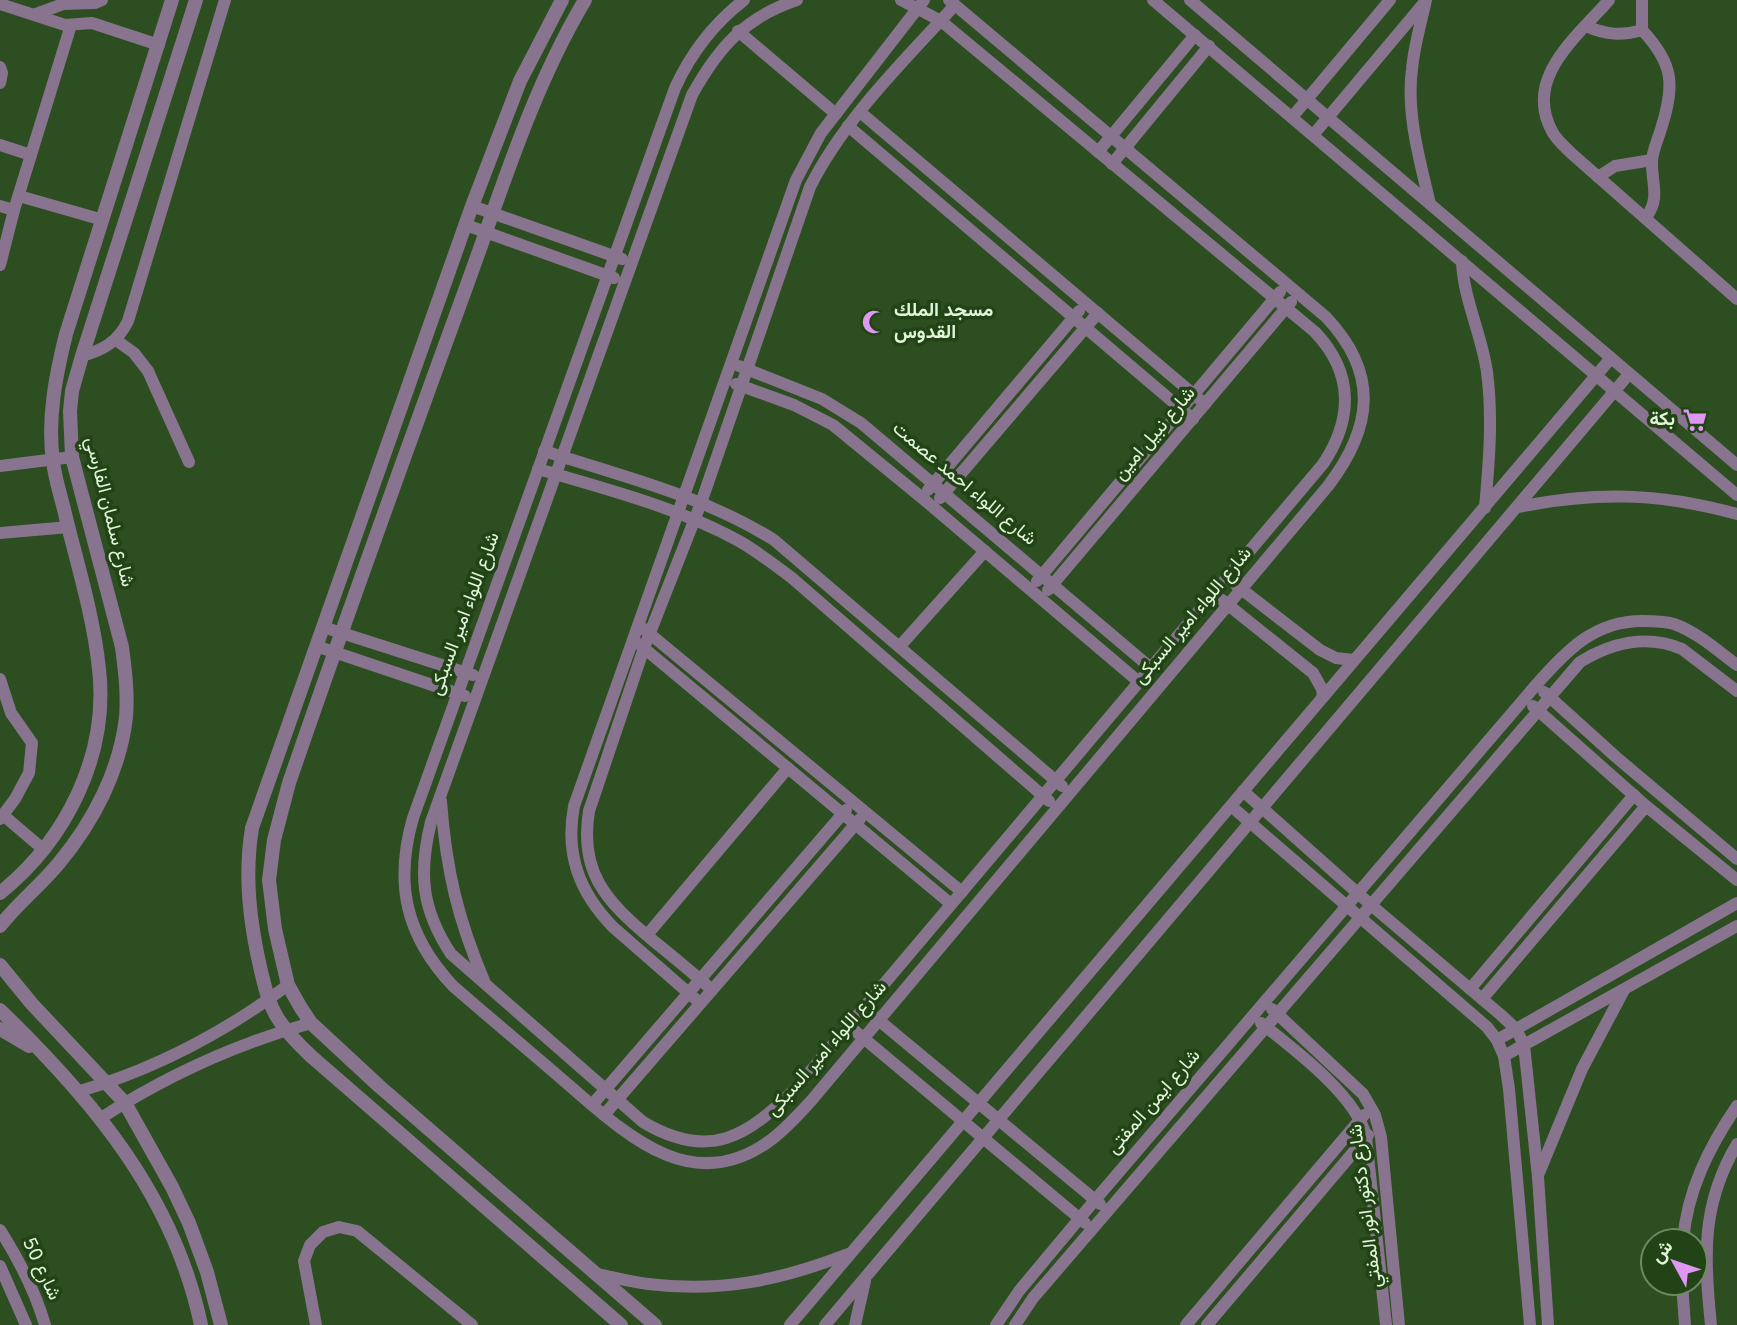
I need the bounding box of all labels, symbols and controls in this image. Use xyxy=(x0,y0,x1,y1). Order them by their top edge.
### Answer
place label: مسجد الملك القدوس xyxy=(894,299,993,345)
mosque icon: مسجد الملك القدوس xyxy=(860,308,888,336)
street label: شارع نبيل امين xyxy=(1109,382,1201,486)
supermarket icon: بكة xyxy=(1681,406,1709,434)
place label: بكة xyxy=(1649,408,1675,432)
street label: شارع اللواء احمد عصمت xyxy=(887,417,1041,551)
street label: شارع سلمان الفارسي xyxy=(77,435,139,590)
street label: شارع اللواء امير السبكى xyxy=(424,529,506,699)
street label: شارع اللواء امير السبكى xyxy=(1129,542,1257,690)
street label: شارع اللواء امير السبكى xyxy=(762,976,892,1122)
street label: شارع ايمن المفتى xyxy=(1102,1045,1206,1159)
street label: شارع دكتور انور المفتي xyxy=(1344,1122,1390,1289)
north arrow xyxy=(1639,1227,1709,1297)
street label: شارع 50 xyxy=(16,1234,66,1304)
text: ش xyxy=(1646,1236,1679,1269)

